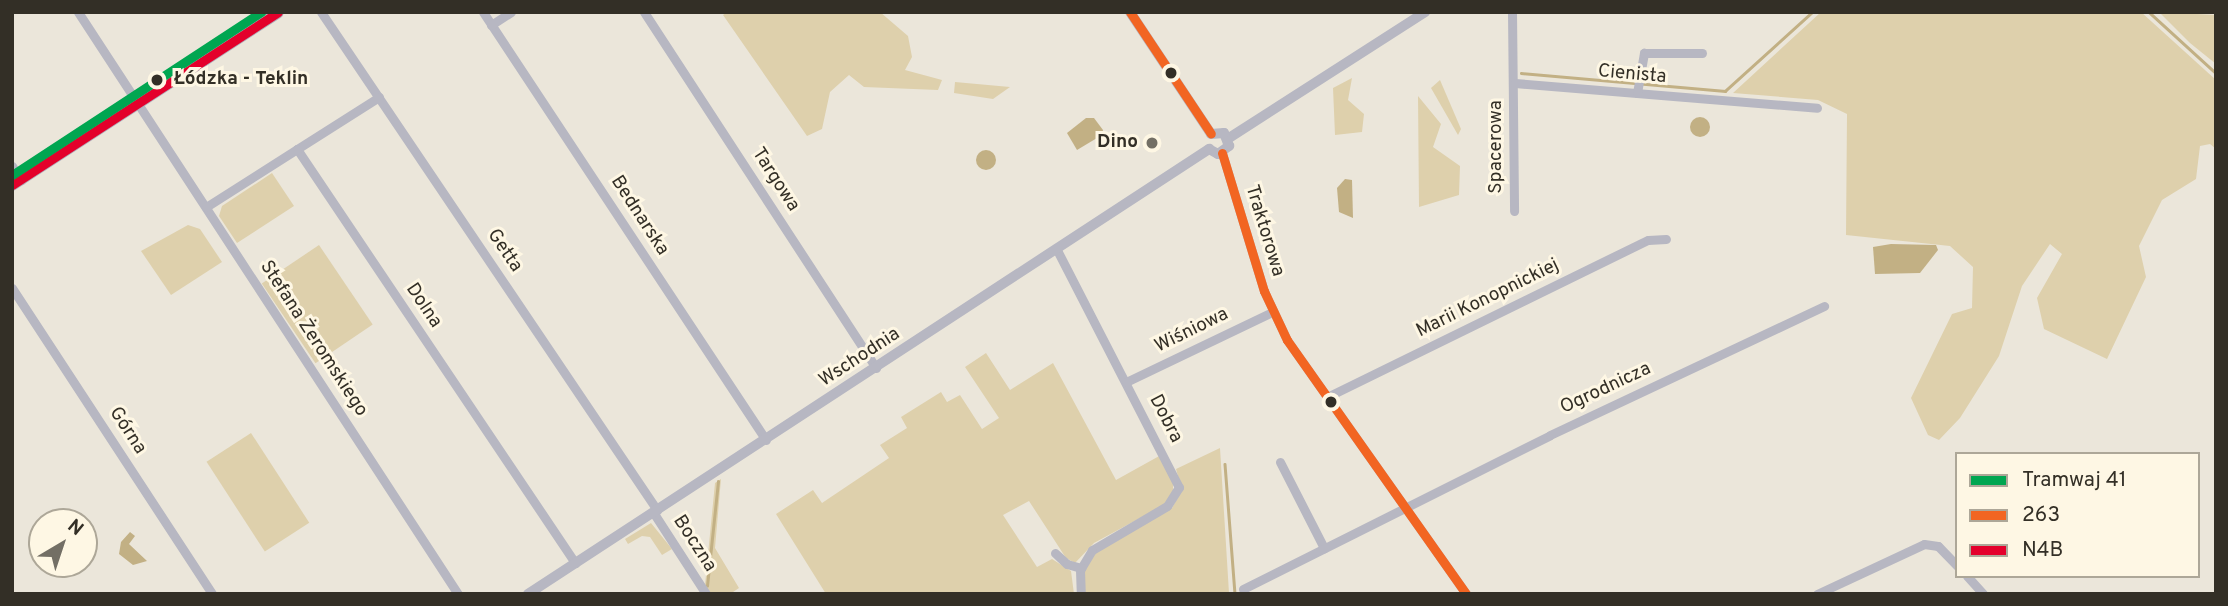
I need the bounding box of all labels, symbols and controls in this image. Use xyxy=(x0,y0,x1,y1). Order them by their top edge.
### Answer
street label: Cienista xyxy=(1597,61,1667,89)
unlabelled marker xyxy=(1164,66,1178,80)
marker: Łódzka - Teklin xyxy=(146,69,168,91)
place label: Łódzka - Teklin xyxy=(174,69,308,91)
street label: Spacerowa xyxy=(1486,100,1508,194)
place label: Dino xyxy=(1097,132,1138,154)
marker: Dino xyxy=(1144,135,1160,151)
street label: Targowa xyxy=(746,144,804,216)
street label: Bednarska xyxy=(605,172,673,260)
street label: Traktorowa xyxy=(1239,182,1289,280)
street label: Getta xyxy=(481,225,527,277)
street label: Marii Konopnickiej xyxy=(1413,255,1563,343)
street label: Stefana Żeromskiego xyxy=(254,257,372,421)
street label: Dolna xyxy=(400,279,446,333)
street label: Wiśniowa xyxy=(1151,303,1233,359)
street label: Wschodnia xyxy=(815,323,905,393)
street label: Ogrodnicza xyxy=(1557,358,1655,420)
street label: Dobra xyxy=(1143,391,1187,447)
unlabelled marker xyxy=(1324,395,1338,409)
street label: Górna xyxy=(103,403,151,459)
legend xyxy=(1955,452,2200,578)
text: Tramwaj 41 xyxy=(2022,467,2127,494)
text: 263 xyxy=(2022,502,2060,529)
north arrow xyxy=(28,508,98,578)
street label: Boczna xyxy=(667,511,721,577)
text: N xyxy=(62,515,88,542)
text: N4B xyxy=(2022,537,2063,564)

